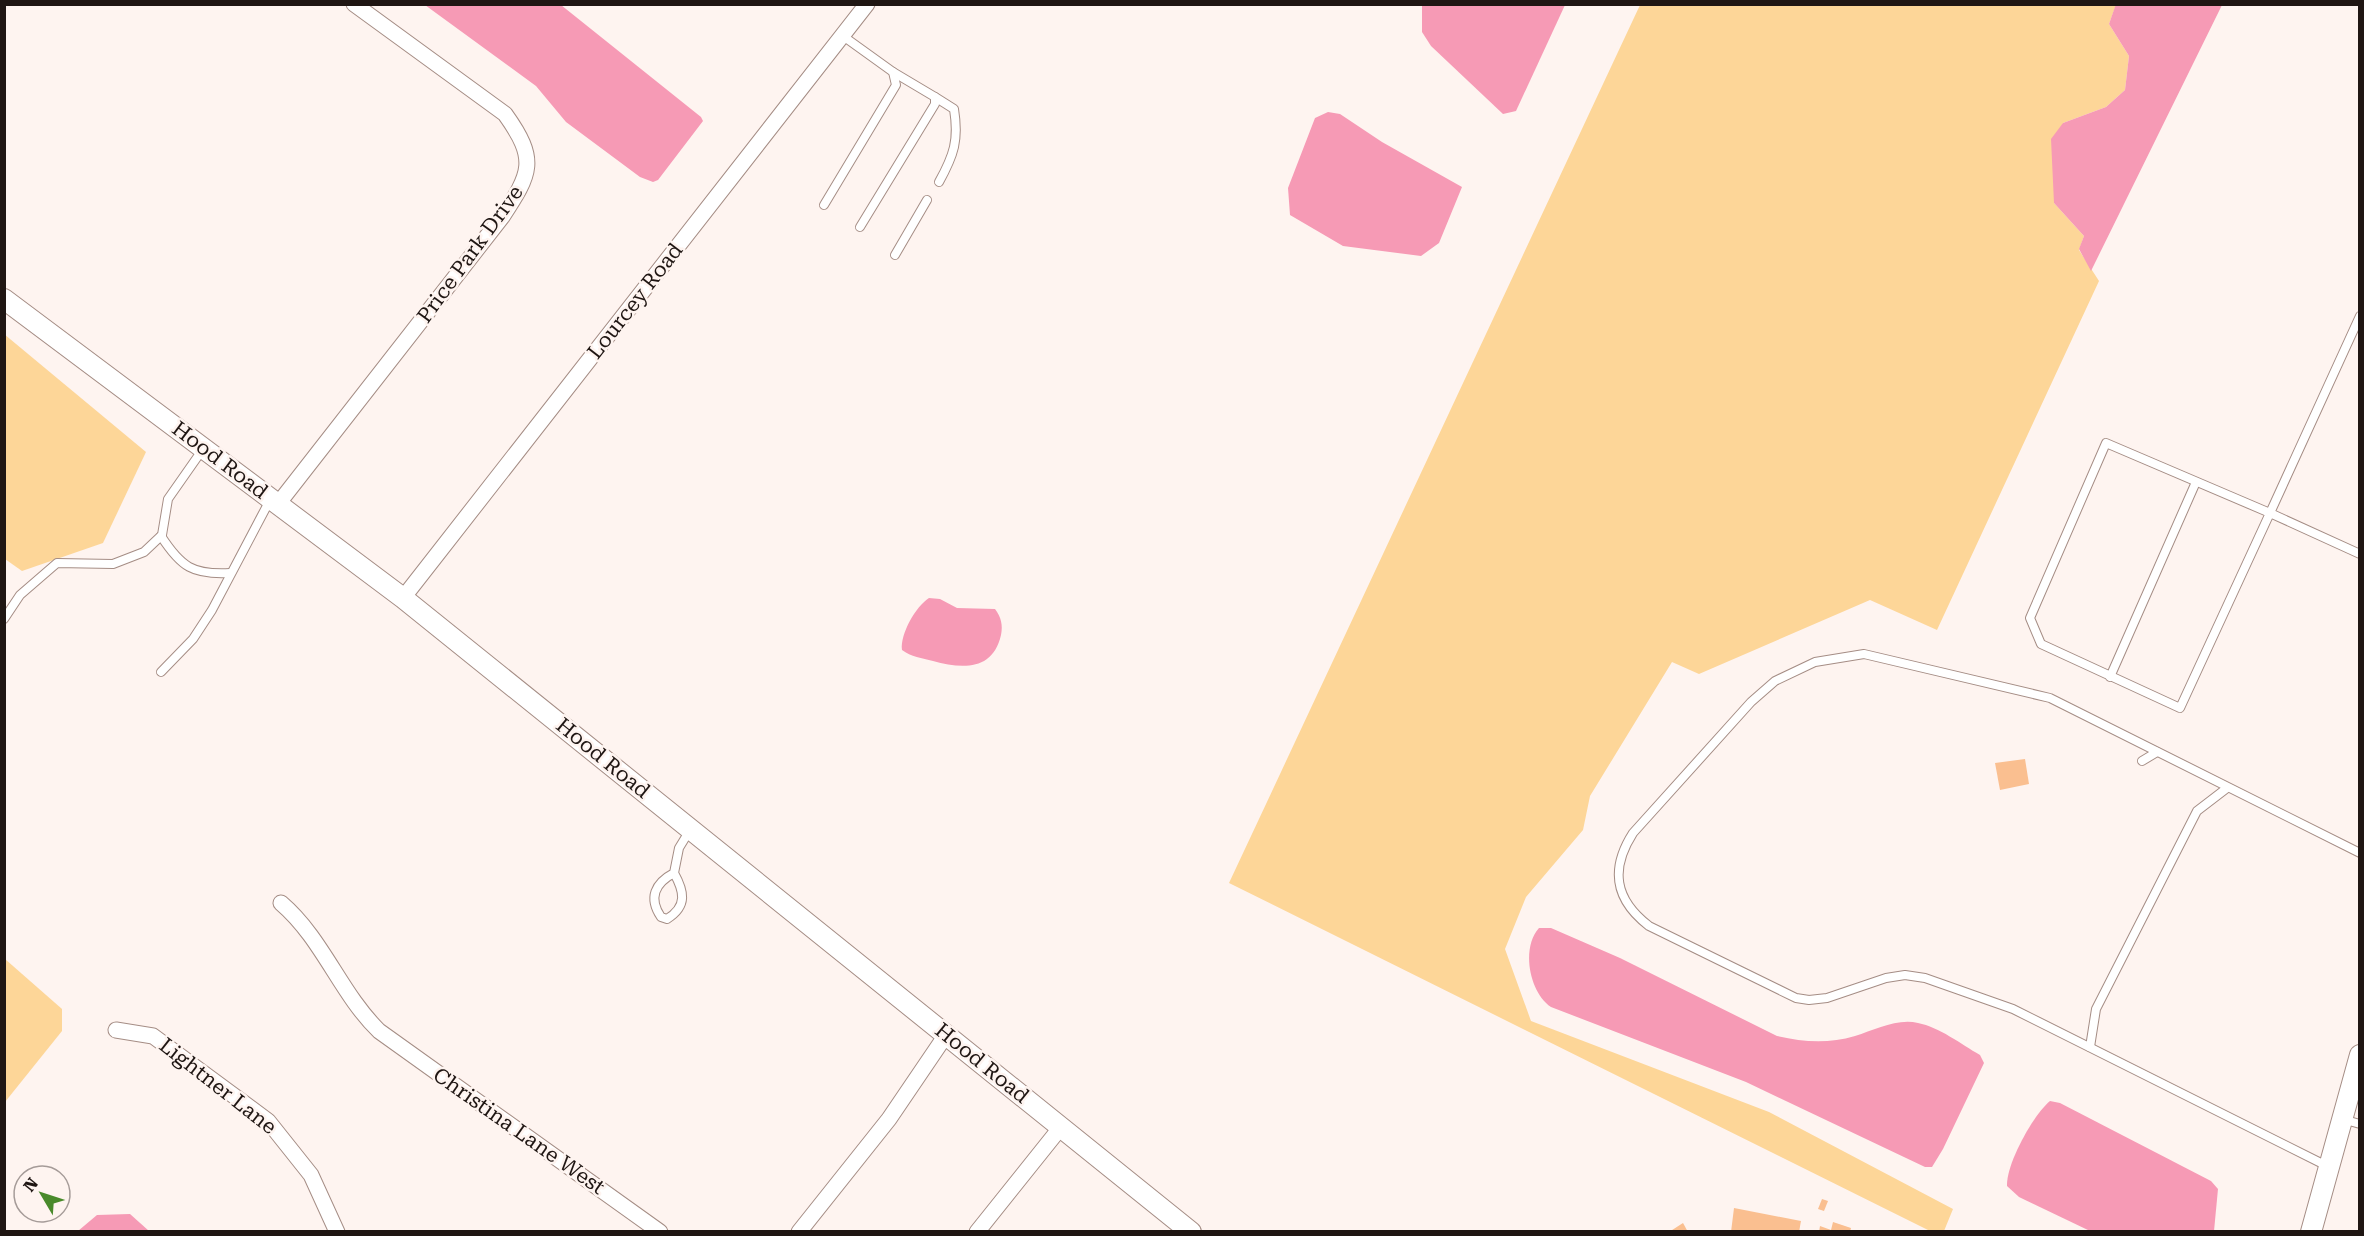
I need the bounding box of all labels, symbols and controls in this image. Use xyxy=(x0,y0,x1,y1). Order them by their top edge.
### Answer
street label: Price Park Drive xyxy=(412,181,528,327)
street label: Lourcey Road xyxy=(582,238,688,364)
street label: Hood Road xyxy=(167,416,273,504)
street label: Hood Road xyxy=(551,713,655,803)
street label: Hood Road xyxy=(930,1018,1034,1108)
street label: Lightner Lane xyxy=(155,1033,281,1139)
street label: Christina Lane West xyxy=(429,1063,609,1199)
north arrow xyxy=(12,1164,72,1224)
text: N xyxy=(19,1174,42,1196)

